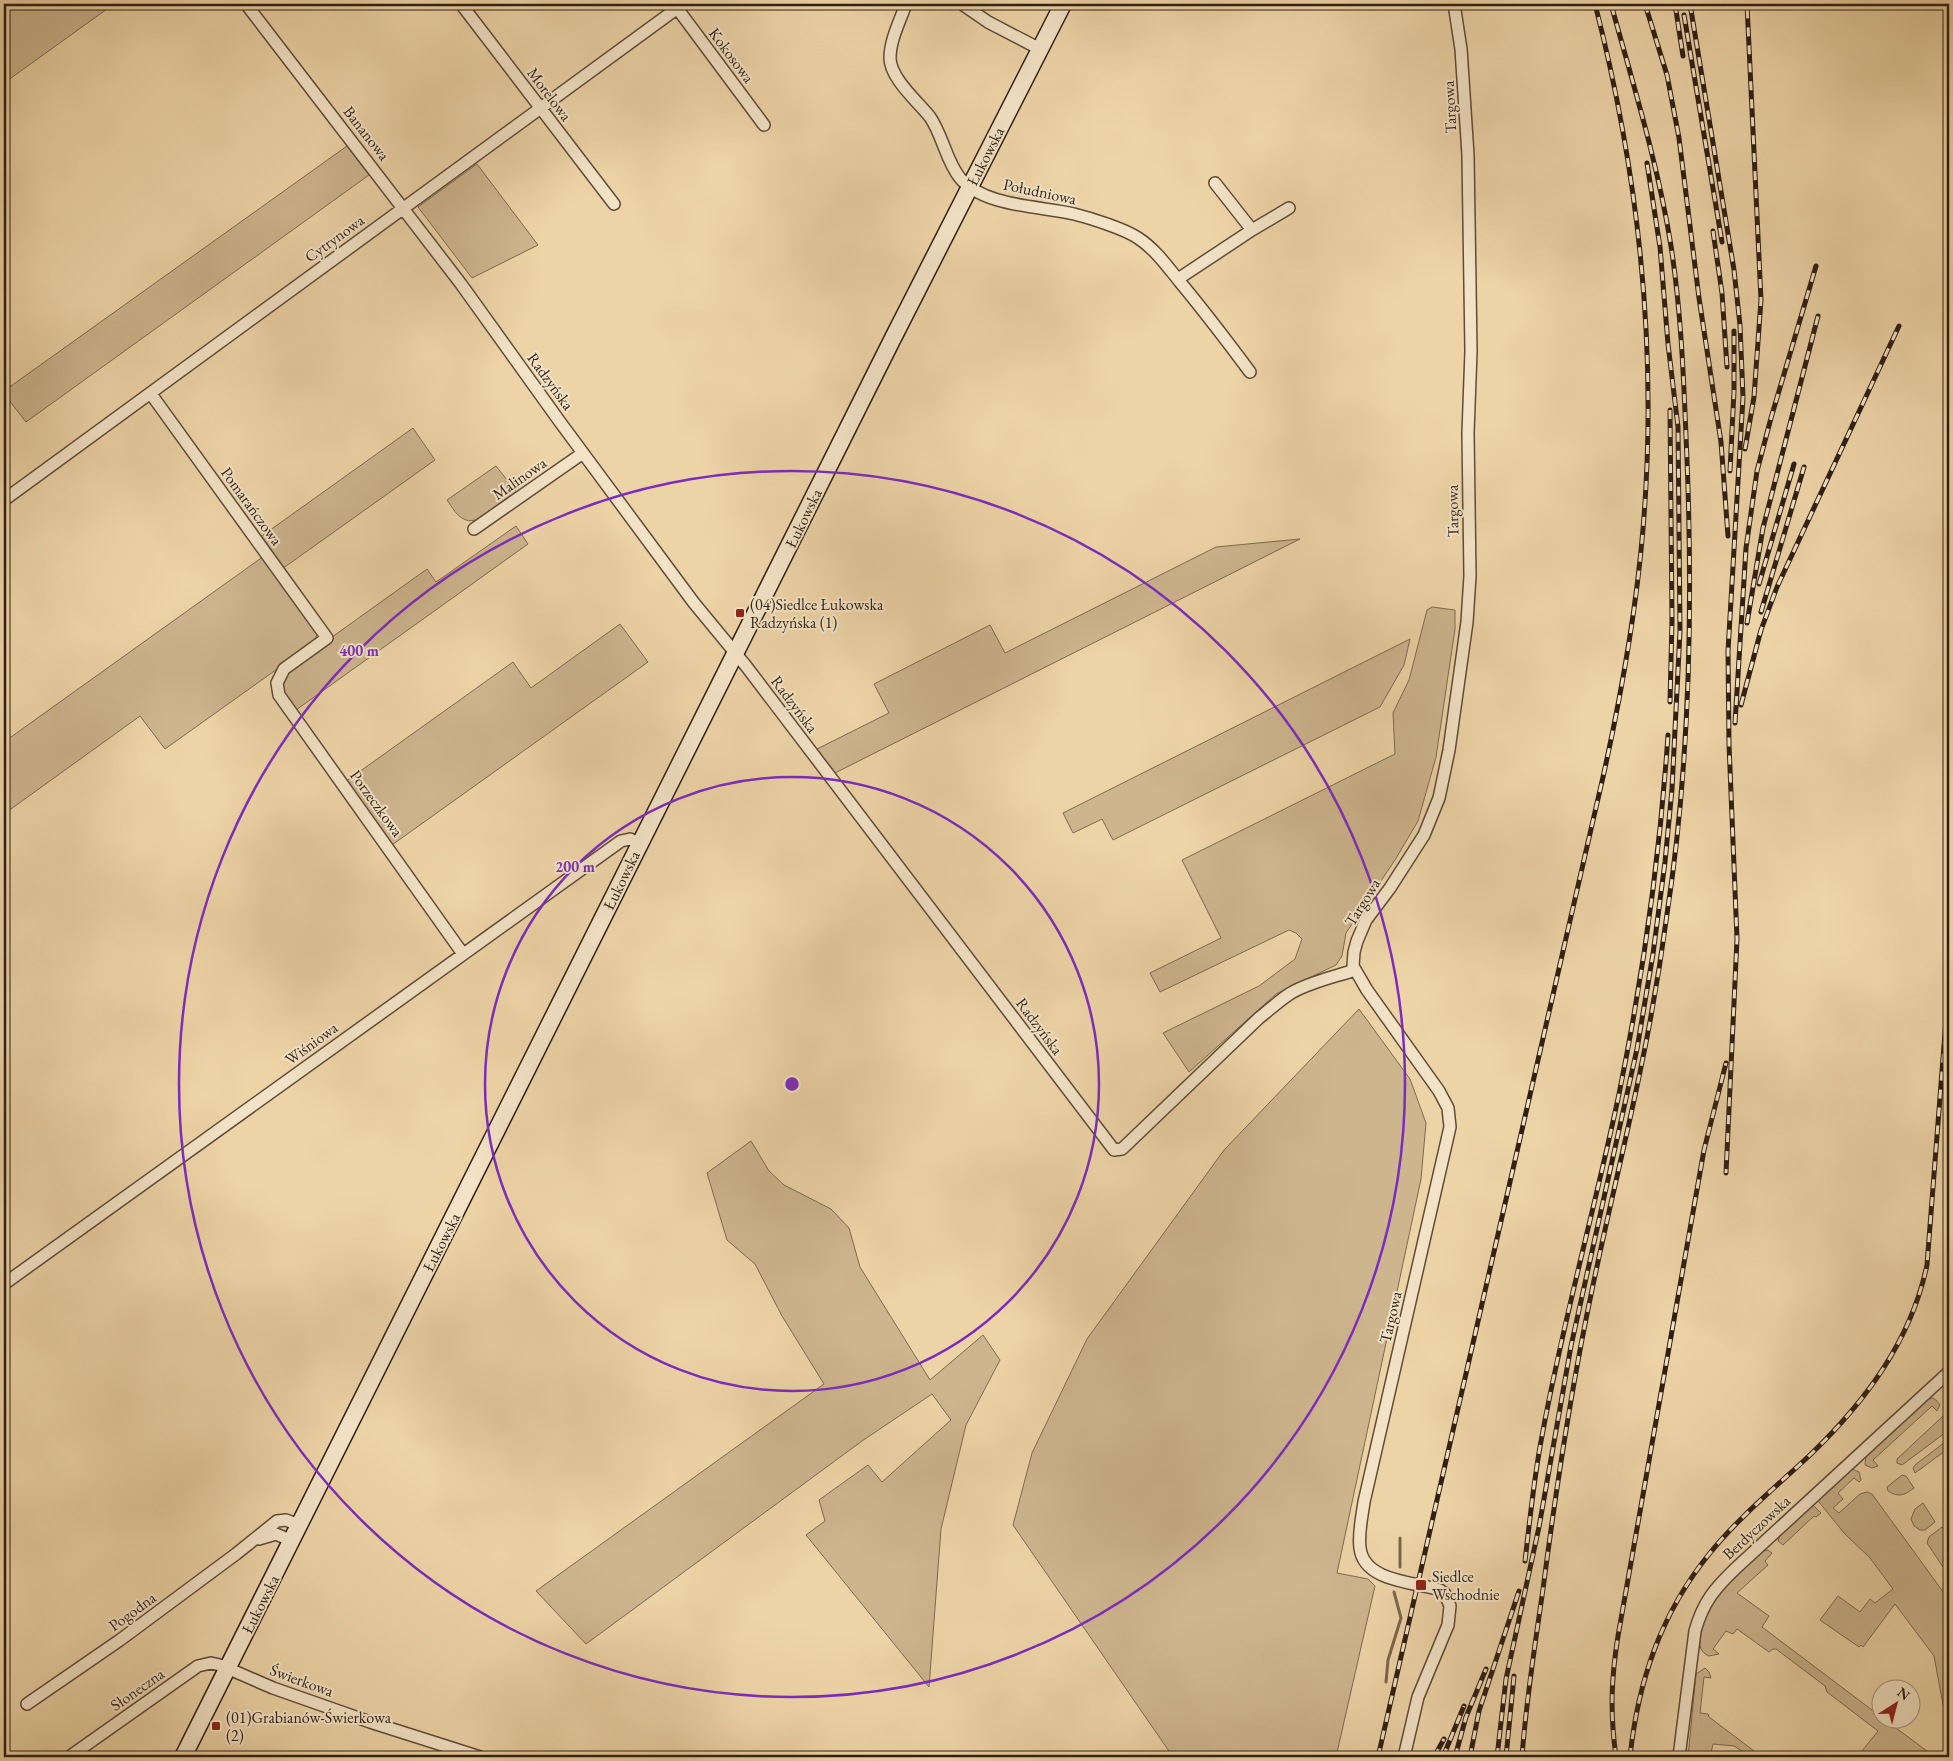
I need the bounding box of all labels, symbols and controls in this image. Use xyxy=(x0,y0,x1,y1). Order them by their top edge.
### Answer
street label: Kokosowa xyxy=(704,23,760,88)
street label: Morelowa xyxy=(522,63,577,126)
street label: Targowa xyxy=(1438,80,1461,134)
street label: Bananowa xyxy=(339,102,395,165)
street label: Łukowska xyxy=(962,123,1009,189)
street label: Południowa xyxy=(1002,174,1079,210)
street label: Cytrynowa xyxy=(300,209,369,267)
street label: Radzyńska xyxy=(523,348,579,415)
street label: Malinowa xyxy=(488,452,551,505)
street label: Pomarańczowa xyxy=(216,463,287,550)
street label: Targowa xyxy=(1442,484,1463,537)
street label: Łukowska xyxy=(780,485,827,551)
place label: (04)Siedlce Łukowska Radzyńska (1) xyxy=(750,594,884,633)
marker: (04)Siedlce Łukowska Radzyńska (1) xyxy=(734,607,746,619)
text: 400 m xyxy=(339,641,379,660)
street label: Radzyńska xyxy=(766,671,823,738)
street label: Porzeczkowa xyxy=(345,766,408,841)
street label: Łukowska xyxy=(598,847,645,913)
text: 200 m xyxy=(555,857,595,876)
street label: Targowa xyxy=(1340,874,1386,930)
street label: Radzyńska xyxy=(1011,993,1068,1060)
street label: Wiśniowa xyxy=(281,1017,342,1070)
centre of rings xyxy=(783,1075,801,1093)
street label: Łukowska xyxy=(418,1209,465,1275)
street label: Targowa xyxy=(1374,1289,1407,1345)
street label: Berdyczowska xyxy=(1718,1490,1795,1564)
place label: Siedlce Wschodnie xyxy=(1432,1566,1499,1605)
street label: Łukowska xyxy=(237,1571,284,1637)
marker: Siedlce Wschodnie xyxy=(1414,1578,1428,1592)
street label: Pogodna xyxy=(104,1587,161,1636)
street label: Świerkowa xyxy=(267,1659,337,1702)
street label: Słoneczna xyxy=(106,1663,169,1716)
north arrow xyxy=(1870,1678,1920,1728)
text: N xyxy=(1894,1683,1914,1704)
place label: (01)Grabianów-Świerkowa (2) xyxy=(226,1707,392,1746)
marker: (01)Grabianów-Świerkowa (2) xyxy=(210,1720,222,1732)

